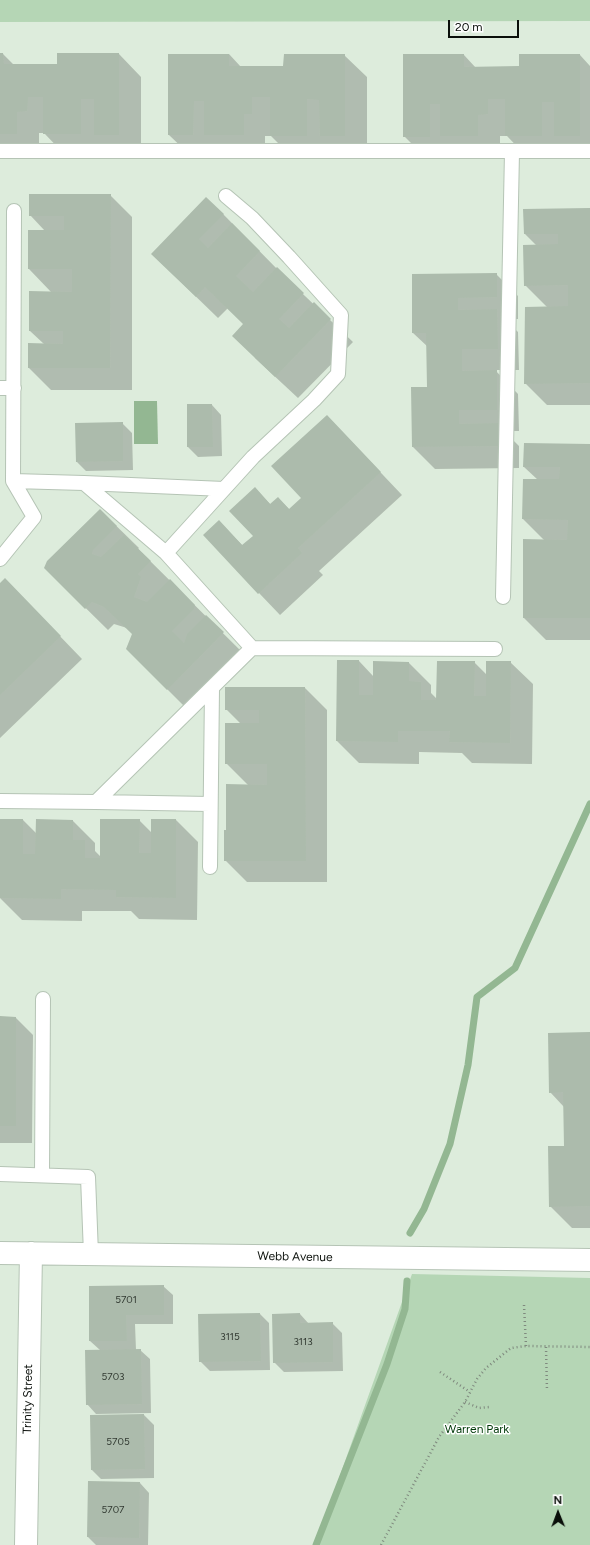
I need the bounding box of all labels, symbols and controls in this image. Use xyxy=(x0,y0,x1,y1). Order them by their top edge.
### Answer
scale bar xyxy=(450,12,521,38)
text: 20 m xyxy=(455,20,483,34)
street label: Webb Avenue xyxy=(257,1249,333,1265)
house number: 5701 xyxy=(115,1294,137,1306)
house number: 3115 xyxy=(220,1331,240,1343)
house number: 3113 xyxy=(293,1336,313,1348)
street label: Trinity Street xyxy=(20,1364,36,1434)
house number: 5703 xyxy=(102,1371,124,1383)
park label: Warren Park xyxy=(445,1422,509,1436)
house number: 5705 xyxy=(106,1436,130,1448)
north arrow xyxy=(538,1493,578,1533)
text: N xyxy=(553,1494,562,1507)
house number: 5707 xyxy=(102,1504,124,1516)

